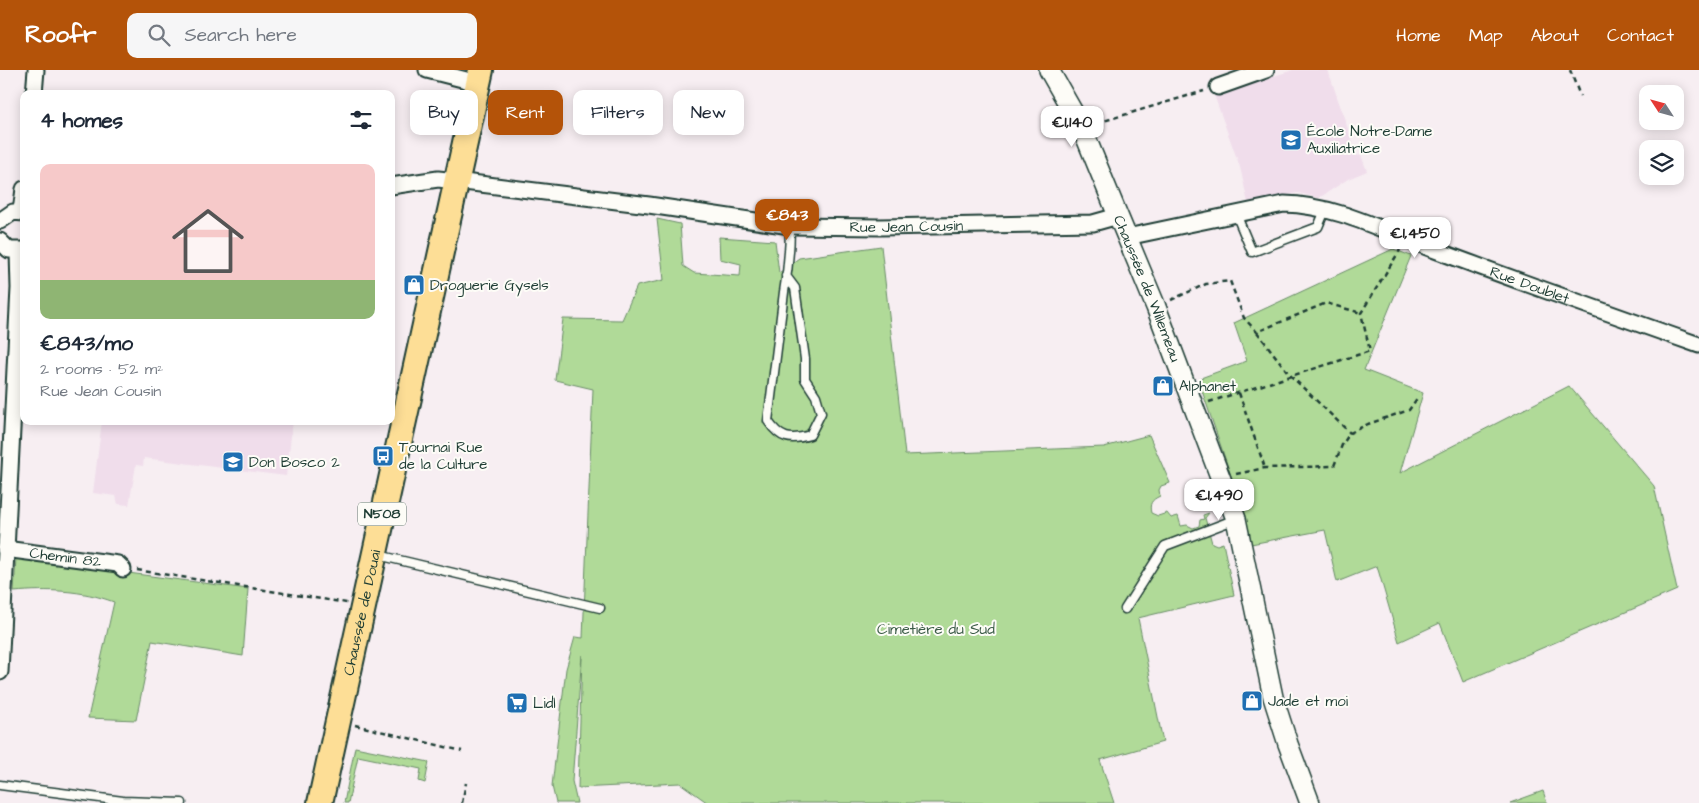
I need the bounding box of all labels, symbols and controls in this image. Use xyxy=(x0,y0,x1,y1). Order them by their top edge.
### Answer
search box xyxy=(127,13,477,58)
text: Roofr xyxy=(25,18,97,52)
icon: search xyxy=(145,21,173,49)
text: Search here xyxy=(185,22,297,49)
text: Home xyxy=(1396,23,1441,48)
text: Map xyxy=(1469,23,1503,48)
text: About xyxy=(1531,23,1579,48)
text: Contact xyxy=(1607,23,1674,48)
north arrow xyxy=(1639,85,1684,130)
map controls xyxy=(1639,85,1684,185)
chip: Buy xyxy=(410,90,478,135)
chip: Rent xyxy=(488,90,563,135)
chip: Filters xyxy=(573,90,663,135)
chip: New xyxy=(673,90,744,135)
text: 4 homes xyxy=(40,106,123,135)
icon: filters xyxy=(347,106,375,134)
pin: €1,140 xyxy=(1031,106,1113,148)
text: €1,140 xyxy=(1052,111,1092,133)
place label: École Notre-Dame Auxiliatrice xyxy=(1307,121,1432,159)
school or university icon: École Notre-Dame Auxiliatrice xyxy=(1279,128,1303,152)
button: layers xyxy=(1639,140,1684,185)
icon: home xyxy=(163,196,253,286)
pin: €843 xyxy=(757,198,817,241)
text: €843 xyxy=(766,204,808,226)
street label: Chaussée de Willemeau xyxy=(1108,212,1186,365)
street label: Rue Jean Cousin xyxy=(849,215,964,238)
pin: €1,450 xyxy=(1374,216,1456,259)
text: €1,450 xyxy=(1390,222,1440,244)
street label: Rue Doublet xyxy=(1487,261,1572,309)
shop icon: Droguerie Gysels xyxy=(402,273,426,297)
place label: Droguerie Gysels xyxy=(430,275,549,297)
text: €843/mo xyxy=(40,329,133,358)
text: 2 rooms · 52 m² xyxy=(40,358,163,380)
shop icon: Alphanet xyxy=(1151,374,1175,398)
place label: Alphanet xyxy=(1179,376,1236,397)
text: Rue Jean Cousin xyxy=(40,380,161,402)
place label: Tournai Rue de la Culture xyxy=(399,437,487,475)
bus stop icon: Tournai Rue de la Culture xyxy=(371,444,395,468)
school or university icon: Don Bosco 2 xyxy=(221,450,245,474)
place label: Don Bosco 2 xyxy=(249,452,340,473)
pin: €1,490 xyxy=(1178,478,1260,521)
text: €1,490 xyxy=(1195,484,1243,506)
road number: N508 xyxy=(358,502,406,526)
street label: Chemin 82 xyxy=(28,542,103,572)
street label: Chaussée de Douai xyxy=(338,547,386,677)
park label: Cimetière du Sud xyxy=(877,619,995,640)
shop icon: Jade et moi xyxy=(1240,689,1264,713)
supermarket icon: Lidl xyxy=(505,691,529,715)
place label: Jade et moi xyxy=(1268,691,1349,712)
place label: Lidl xyxy=(533,693,556,714)

